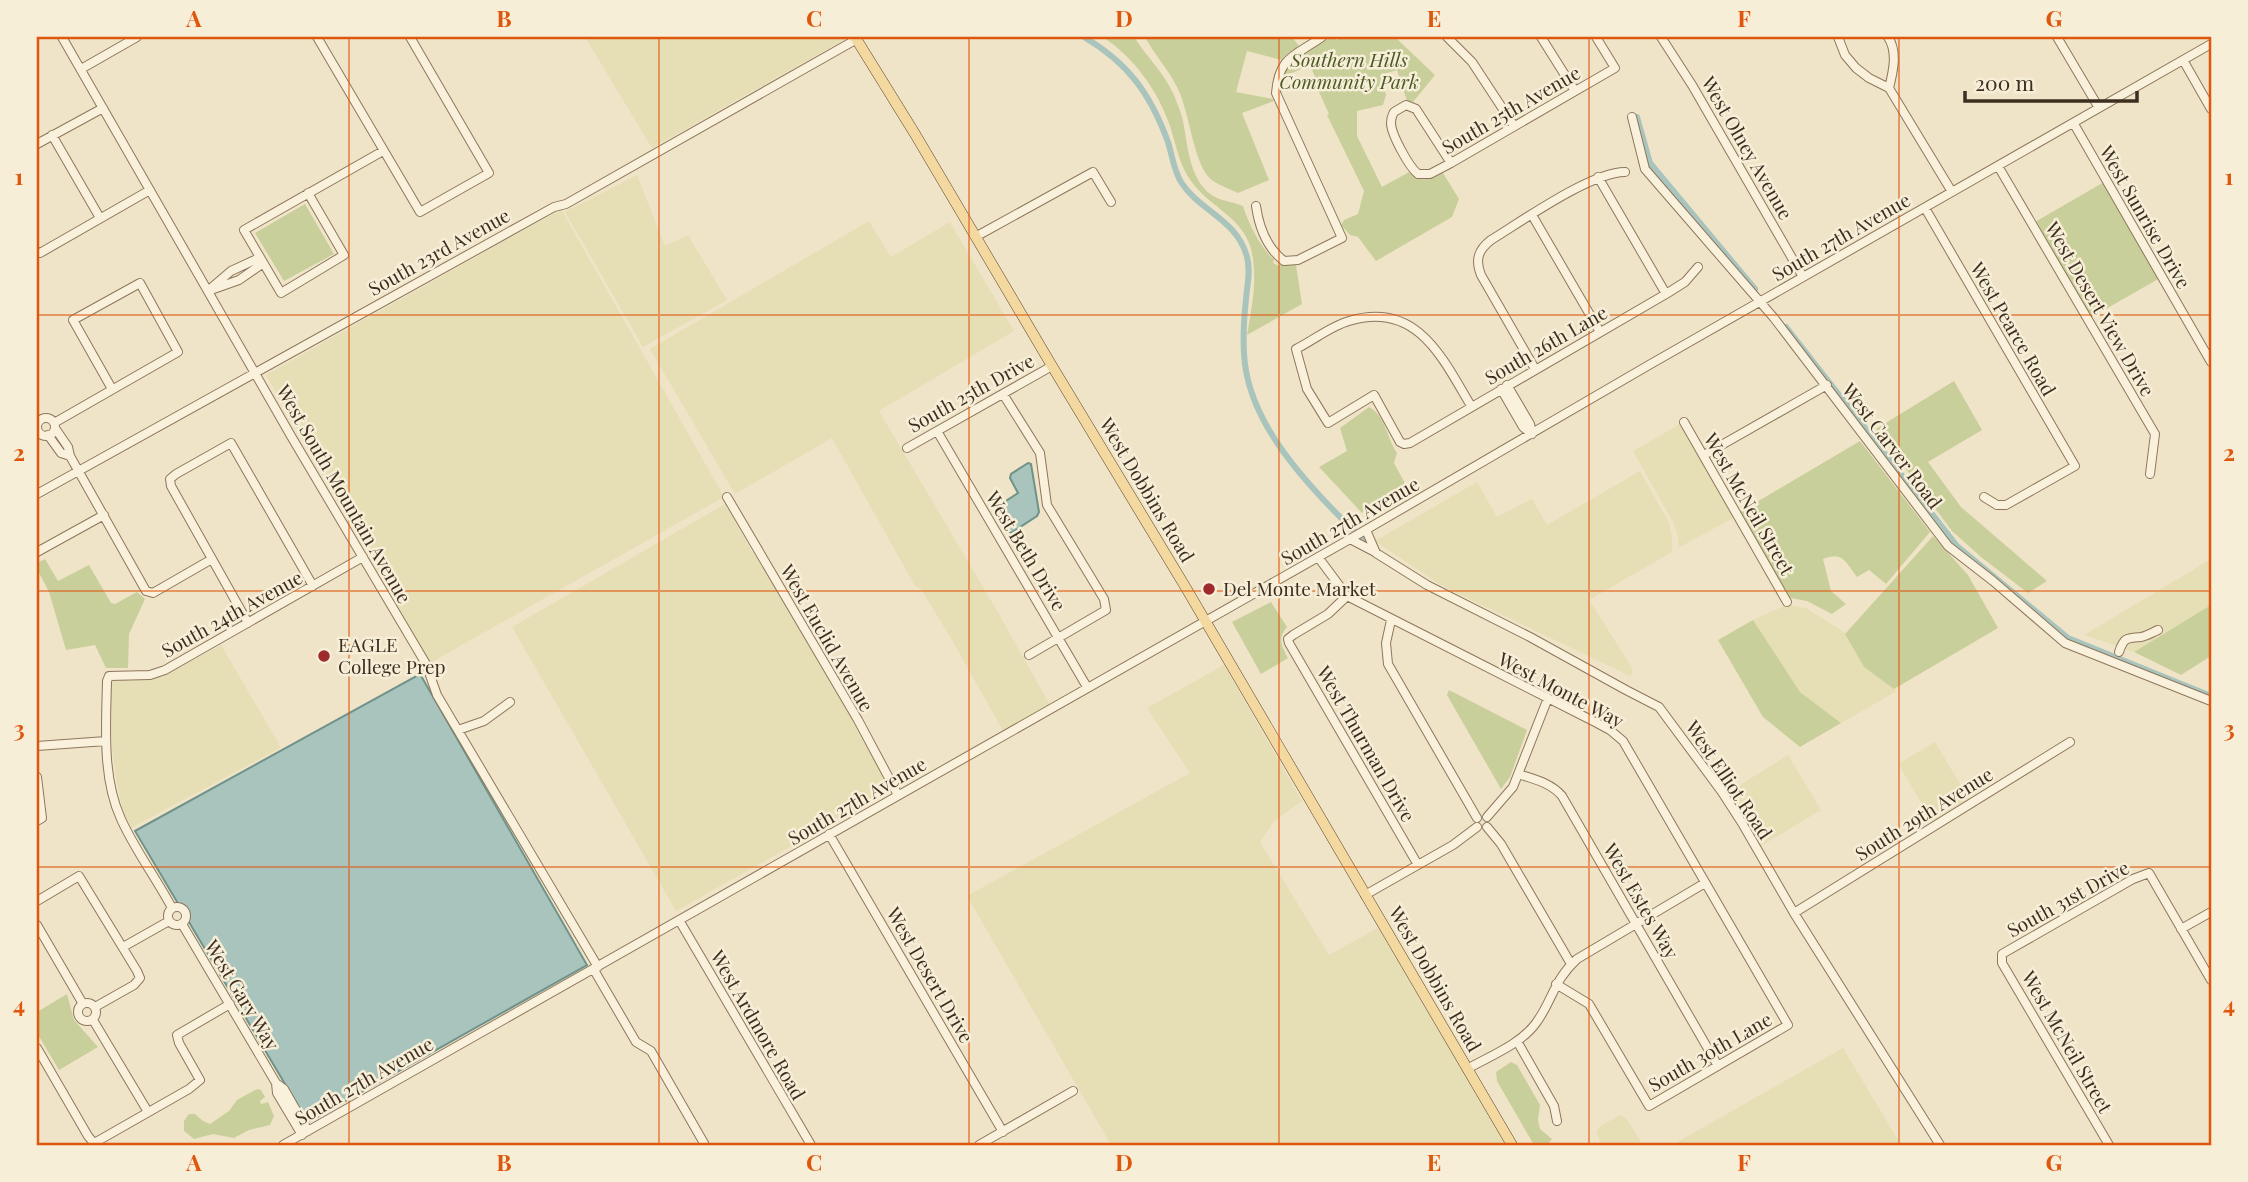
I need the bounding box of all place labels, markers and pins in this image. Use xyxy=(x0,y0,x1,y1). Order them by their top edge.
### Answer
place label: Del Monte Market xyxy=(1223,575,1376,601)
marker: Del Monte Market xyxy=(1201,581,1217,597)
place label: EAGLE College Prep xyxy=(338,631,446,679)
marker: EAGLE College Prep xyxy=(316,648,332,664)

